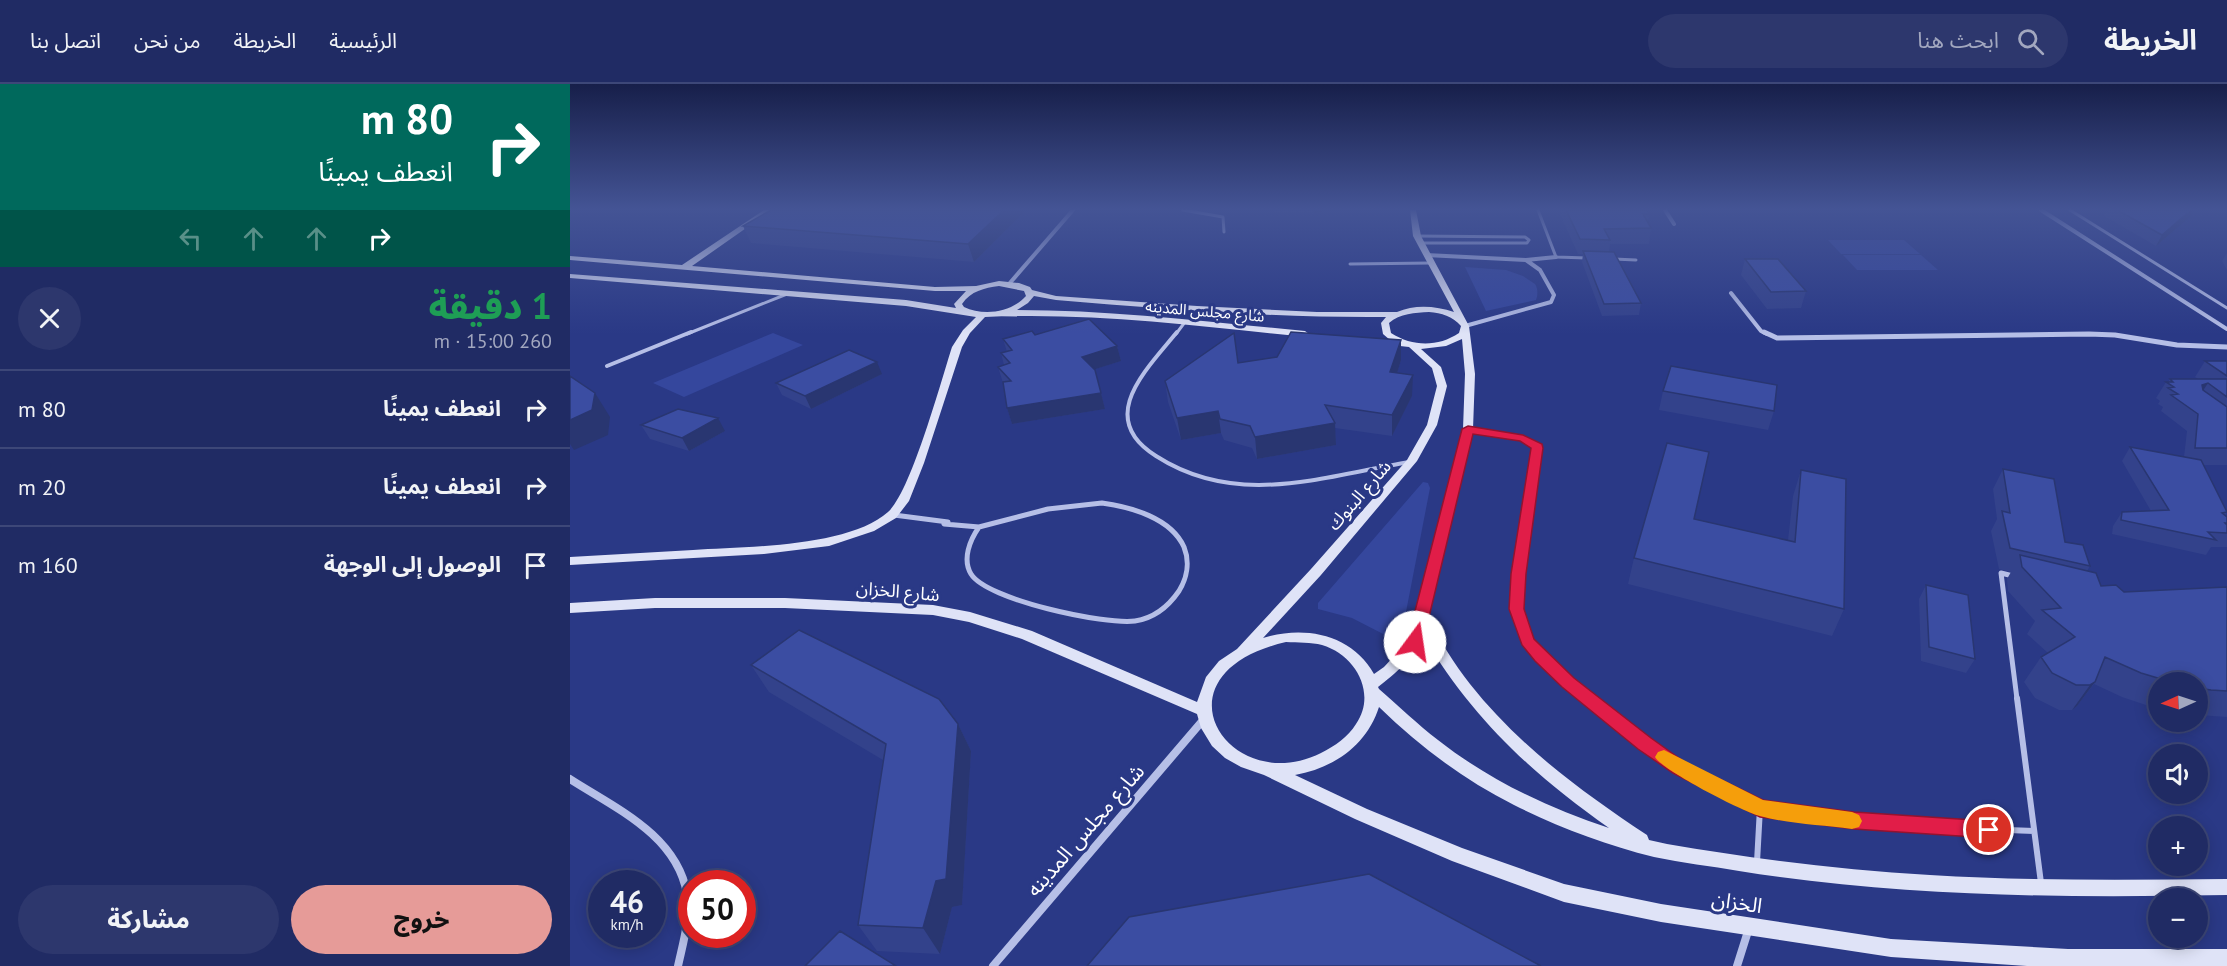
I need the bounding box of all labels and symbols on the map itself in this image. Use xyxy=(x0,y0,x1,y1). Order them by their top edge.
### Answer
street label: شارع مجلس المدينه xyxy=(1145,296,1265,329)
street label: شارع البنوك xyxy=(1322,455,1398,537)
street label: شارع الخزان xyxy=(855,576,941,609)
position arrow xyxy=(1383,610,1447,674)
north arrow xyxy=(2148,672,2208,732)
street label: شارع مجلس المدينه xyxy=(1020,758,1151,903)
pin xyxy=(1963,804,2014,855)
speed limit sign: 50 xyxy=(678,870,756,948)
street label: الخزان xyxy=(1710,885,1764,919)

